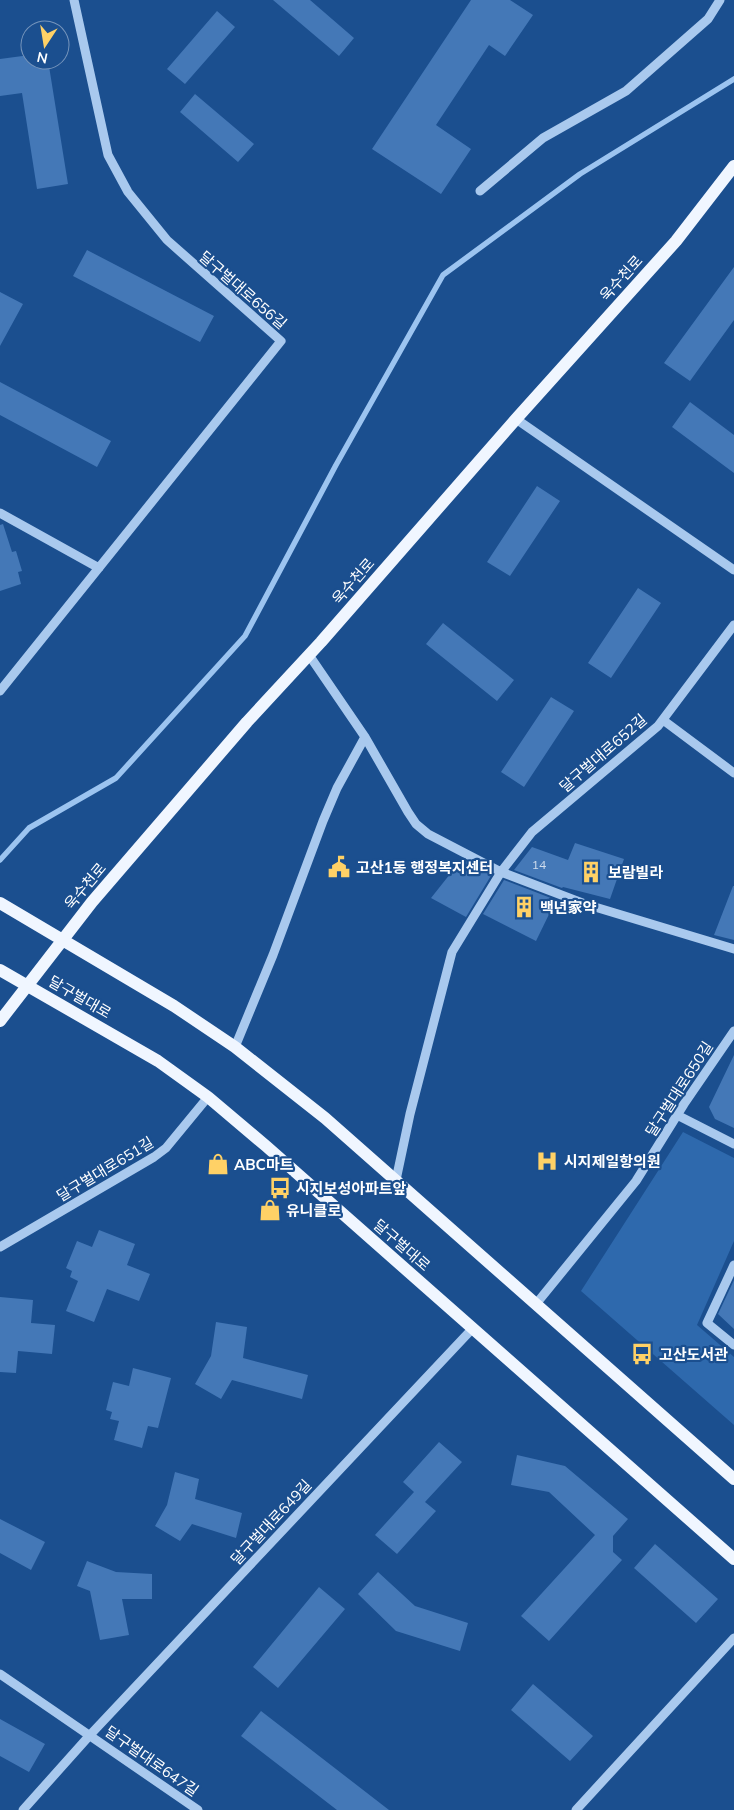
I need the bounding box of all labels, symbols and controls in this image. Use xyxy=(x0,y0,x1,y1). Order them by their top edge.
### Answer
north arrow xyxy=(20,20,70,70)
text: N xyxy=(35,48,49,68)
street label: 달구벌대로656길 xyxy=(195,247,291,333)
street label: 욱수천로 xyxy=(595,251,647,305)
street label: 욱수천로 xyxy=(328,554,378,608)
street label: 달구벌대로652길 xyxy=(555,710,651,796)
public building icon: 고산1동 행정복지센터 xyxy=(326,854,352,880)
house number: 14 xyxy=(532,857,546,872)
place label: 고산1동 행정복지센터 xyxy=(356,858,493,877)
street label: 욱수천로 xyxy=(60,859,110,913)
building icon: 보람빌라 xyxy=(578,859,604,885)
place label: 보람빌라 xyxy=(608,863,663,882)
building icon: 백년家약 xyxy=(511,894,537,920)
place label: 백년家약 xyxy=(540,898,597,917)
street label: 달구벌대로 xyxy=(45,972,115,1022)
street label: 달구벌대로650길 xyxy=(641,1038,717,1140)
street label: 달구벌대로651길 xyxy=(53,1133,157,1205)
hospital icon: 시지제일항의원 xyxy=(534,1148,560,1174)
shop icon: ABC마트 xyxy=(205,1151,231,1177)
place label: 시지제일항의원 xyxy=(564,1152,661,1171)
place label: ABC마트 xyxy=(234,1155,294,1174)
bus stop icon: 시지보성아파트앞 xyxy=(267,1175,293,1201)
place label: 시지보성아파트앞 xyxy=(296,1179,407,1198)
shop icon: 유니클로 xyxy=(257,1197,283,1223)
place label: 유니클로 xyxy=(286,1201,341,1220)
street label: 달구벌대로 xyxy=(370,1215,434,1275)
bus stop icon: 고산도서관 xyxy=(629,1341,655,1367)
place label: 고산도서관 xyxy=(659,1345,728,1364)
street label: 달구벌대로649길 xyxy=(227,1475,315,1569)
street label: 달구벌대로647길 xyxy=(102,1722,202,1800)

